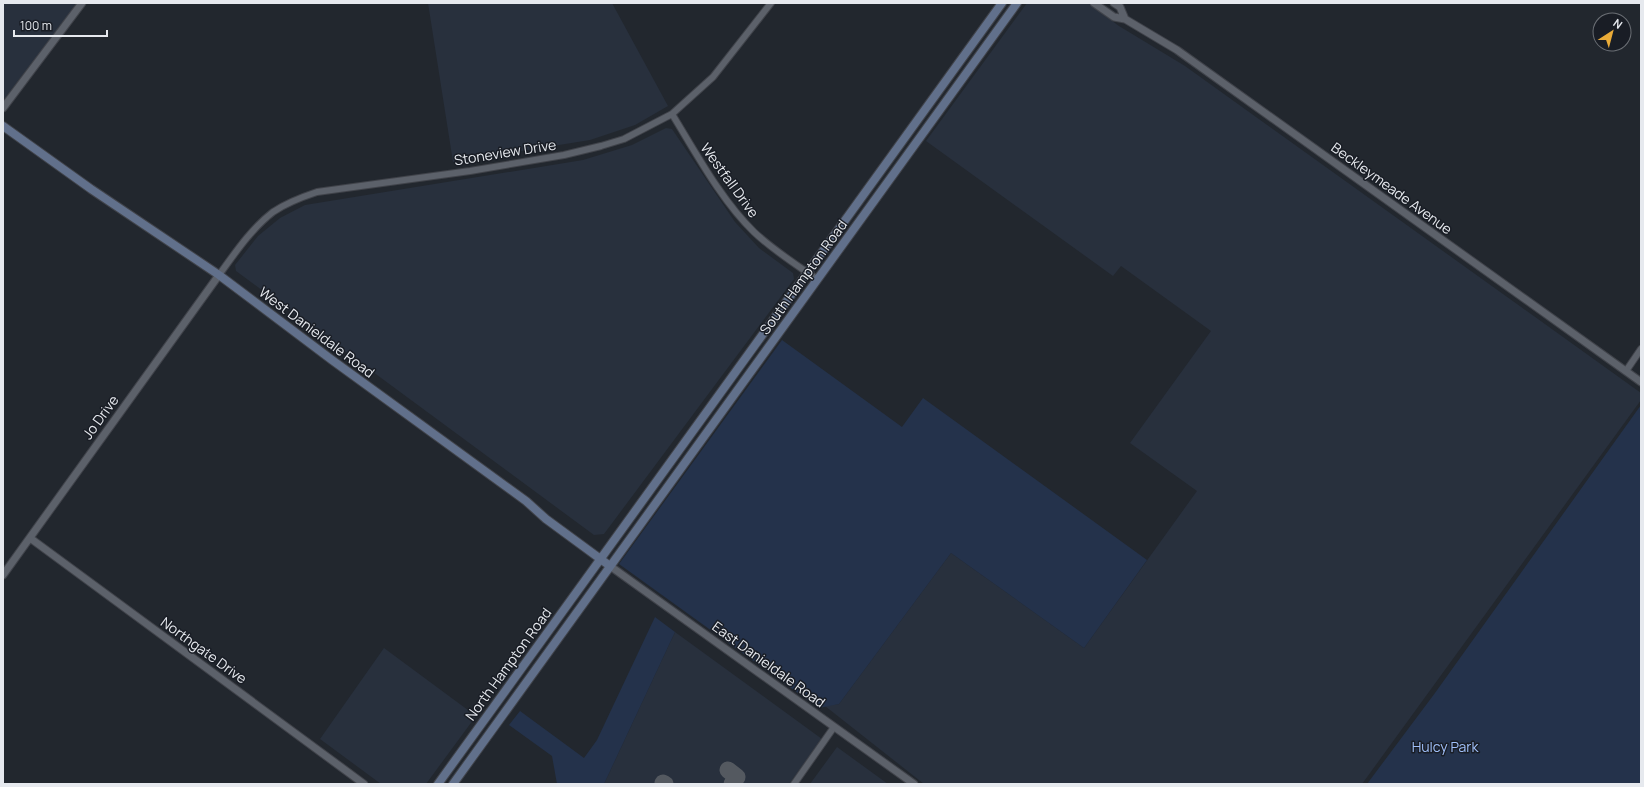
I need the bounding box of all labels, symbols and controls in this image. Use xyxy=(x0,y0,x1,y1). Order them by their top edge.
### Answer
scale bar xyxy=(14,12,107,38)
north arrow xyxy=(1592,12,1632,52)
text: N xyxy=(1611,15,1626,32)
text: 100 m xyxy=(20,17,52,34)
street label: Stoneview Drive xyxy=(453,135,557,169)
street label: Beckleymeade Avenue xyxy=(1328,138,1456,238)
street label: Westfall Drive xyxy=(696,139,764,221)
street label: South Hampton Road xyxy=(755,216,851,338)
street label: West Danieldale Road xyxy=(255,282,379,382)
street label: Jo Drive xyxy=(78,391,122,443)
street label: North Hampton Road xyxy=(461,604,555,724)
street label: Northgate Drive xyxy=(157,612,251,688)
street label: East Danieldale Road xyxy=(709,617,829,711)
park label: Hulcy Park xyxy=(1412,737,1479,756)

